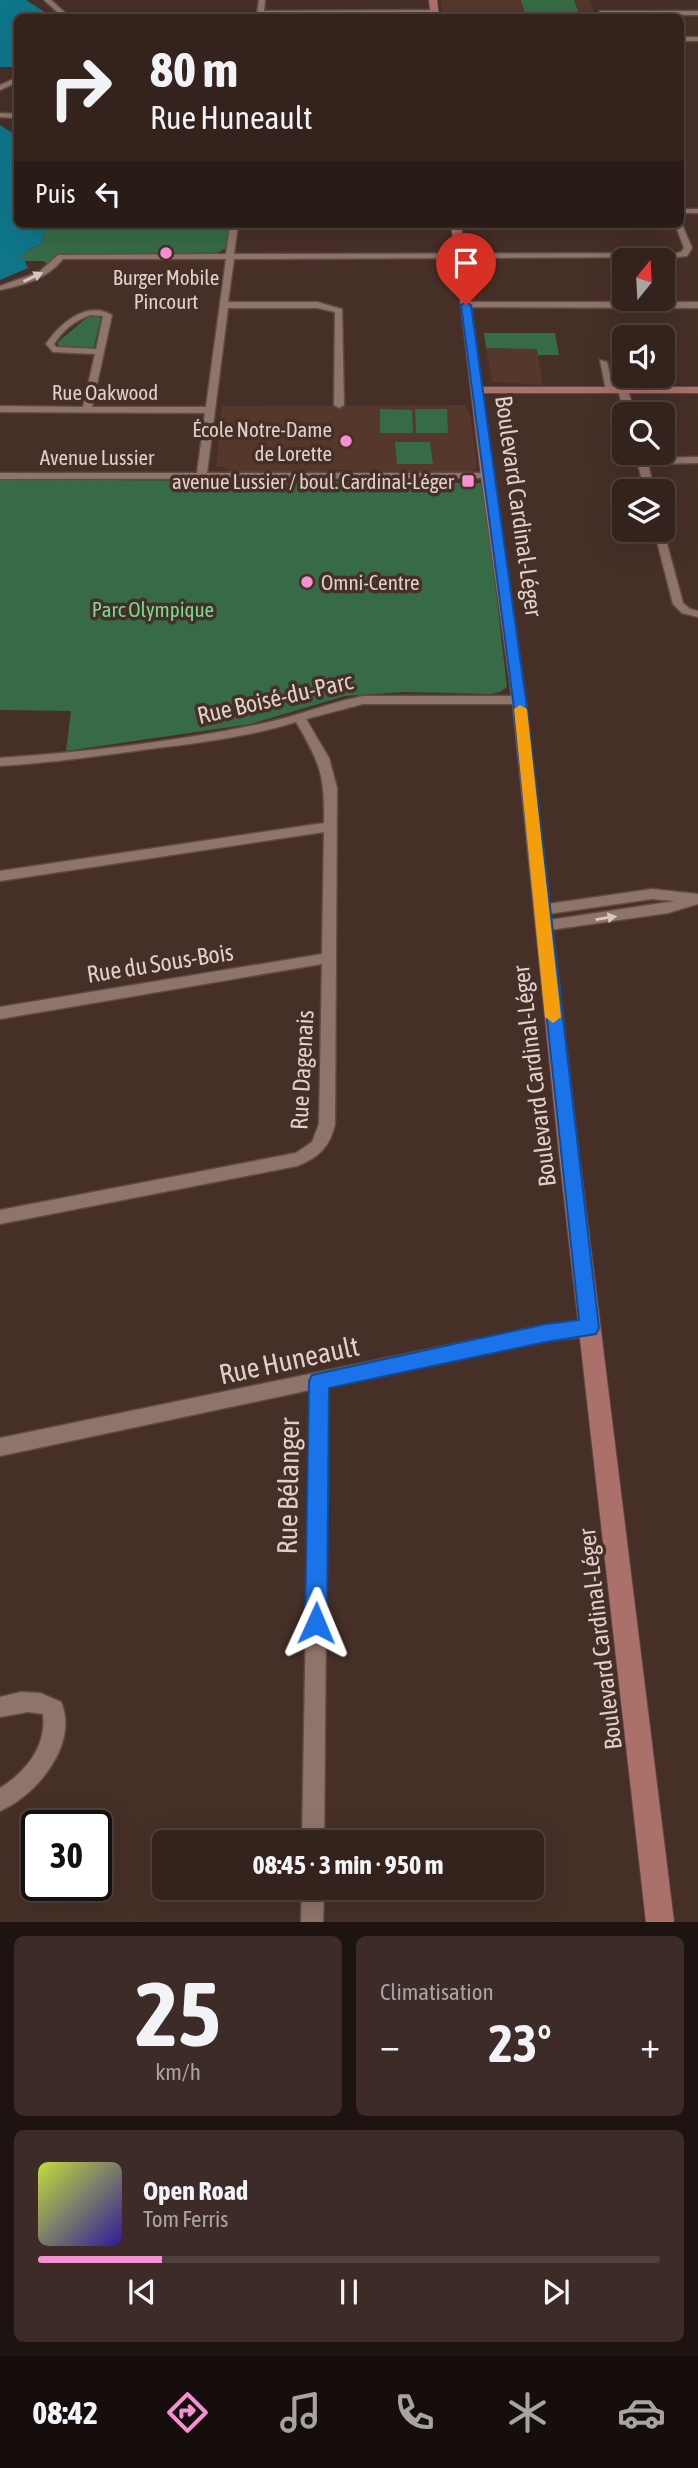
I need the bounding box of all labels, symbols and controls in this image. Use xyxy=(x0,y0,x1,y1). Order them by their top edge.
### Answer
text: 80 m xyxy=(150,41,238,97)
icon: right xyxy=(35,42,126,133)
text: Rue Huneault xyxy=(150,99,313,136)
icon: left xyxy=(89,175,127,213)
text: Puis xyxy=(35,179,75,209)
pin xyxy=(436,233,496,305)
icon: arrive xyxy=(447,244,485,282)
marker: Burger Mobile Pincourt xyxy=(158,245,174,261)
north arrow xyxy=(612,248,676,312)
map controls xyxy=(612,248,675,542)
place label: Burger Mobile Pincourt xyxy=(113,265,219,313)
one-way arrow xyxy=(23,271,43,283)
button: sound xyxy=(612,325,675,388)
street label: Rue Oakwood xyxy=(52,380,158,404)
street label: Boulevard Cardinal-Léger xyxy=(490,394,548,619)
button: search xyxy=(612,402,675,465)
place label: École Notre-Dame de Lorette xyxy=(192,417,332,465)
marker: École Notre-Dame de Lorette xyxy=(338,433,354,449)
street label: Avenue Lussier xyxy=(40,445,155,469)
place label: avenue Lussier / boul. Cardinal-Léger xyxy=(172,469,455,493)
marker: avenue Lussier / boul. Cardinal-Léger xyxy=(460,473,476,489)
button: layers xyxy=(612,479,675,542)
place label: Omni-Centre xyxy=(321,570,420,594)
marker: Omni-Centre xyxy=(299,574,315,590)
park label: Parc Olympique xyxy=(92,597,214,621)
street label: Rue Boisé-du-Parc xyxy=(195,667,355,729)
one-way arrow xyxy=(595,912,617,923)
street label: Rue du Sous-Bois xyxy=(85,938,235,988)
street label: Boulevard Cardinal-Léger xyxy=(507,963,561,1188)
street label: Rue Dagenais xyxy=(285,1009,319,1131)
street label: Rue Huneault xyxy=(216,1330,362,1390)
street label: Rue Bélanger xyxy=(271,1417,305,1555)
street label: Boulevard Cardinal-Léger xyxy=(573,1526,627,1751)
position arrow xyxy=(279,1586,353,1660)
speed limit sign: 30 xyxy=(21,1810,112,1901)
text: 08:45 · 3 min · 950 m xyxy=(253,1850,443,1880)
text: 25 xyxy=(135,1961,221,2065)
text: Climatisation xyxy=(380,1979,494,2005)
text: 23° xyxy=(488,2013,552,2073)
text: − xyxy=(380,2023,400,2066)
text: + xyxy=(640,2023,660,2066)
text: km/h xyxy=(155,2059,201,2085)
text: Open Road xyxy=(143,2176,248,2206)
text: Tom Ferris xyxy=(143,2206,228,2232)
icon: previous xyxy=(123,2273,161,2311)
icon: pause xyxy=(330,2273,368,2311)
icon: next xyxy=(537,2273,575,2311)
icon: directions xyxy=(163,2388,212,2437)
icon: music xyxy=(276,2388,325,2437)
icon: phone xyxy=(390,2388,439,2437)
icon: climate xyxy=(503,2388,552,2437)
icon: car xyxy=(617,2388,666,2437)
text: 08:42 xyxy=(32,2394,98,2431)

